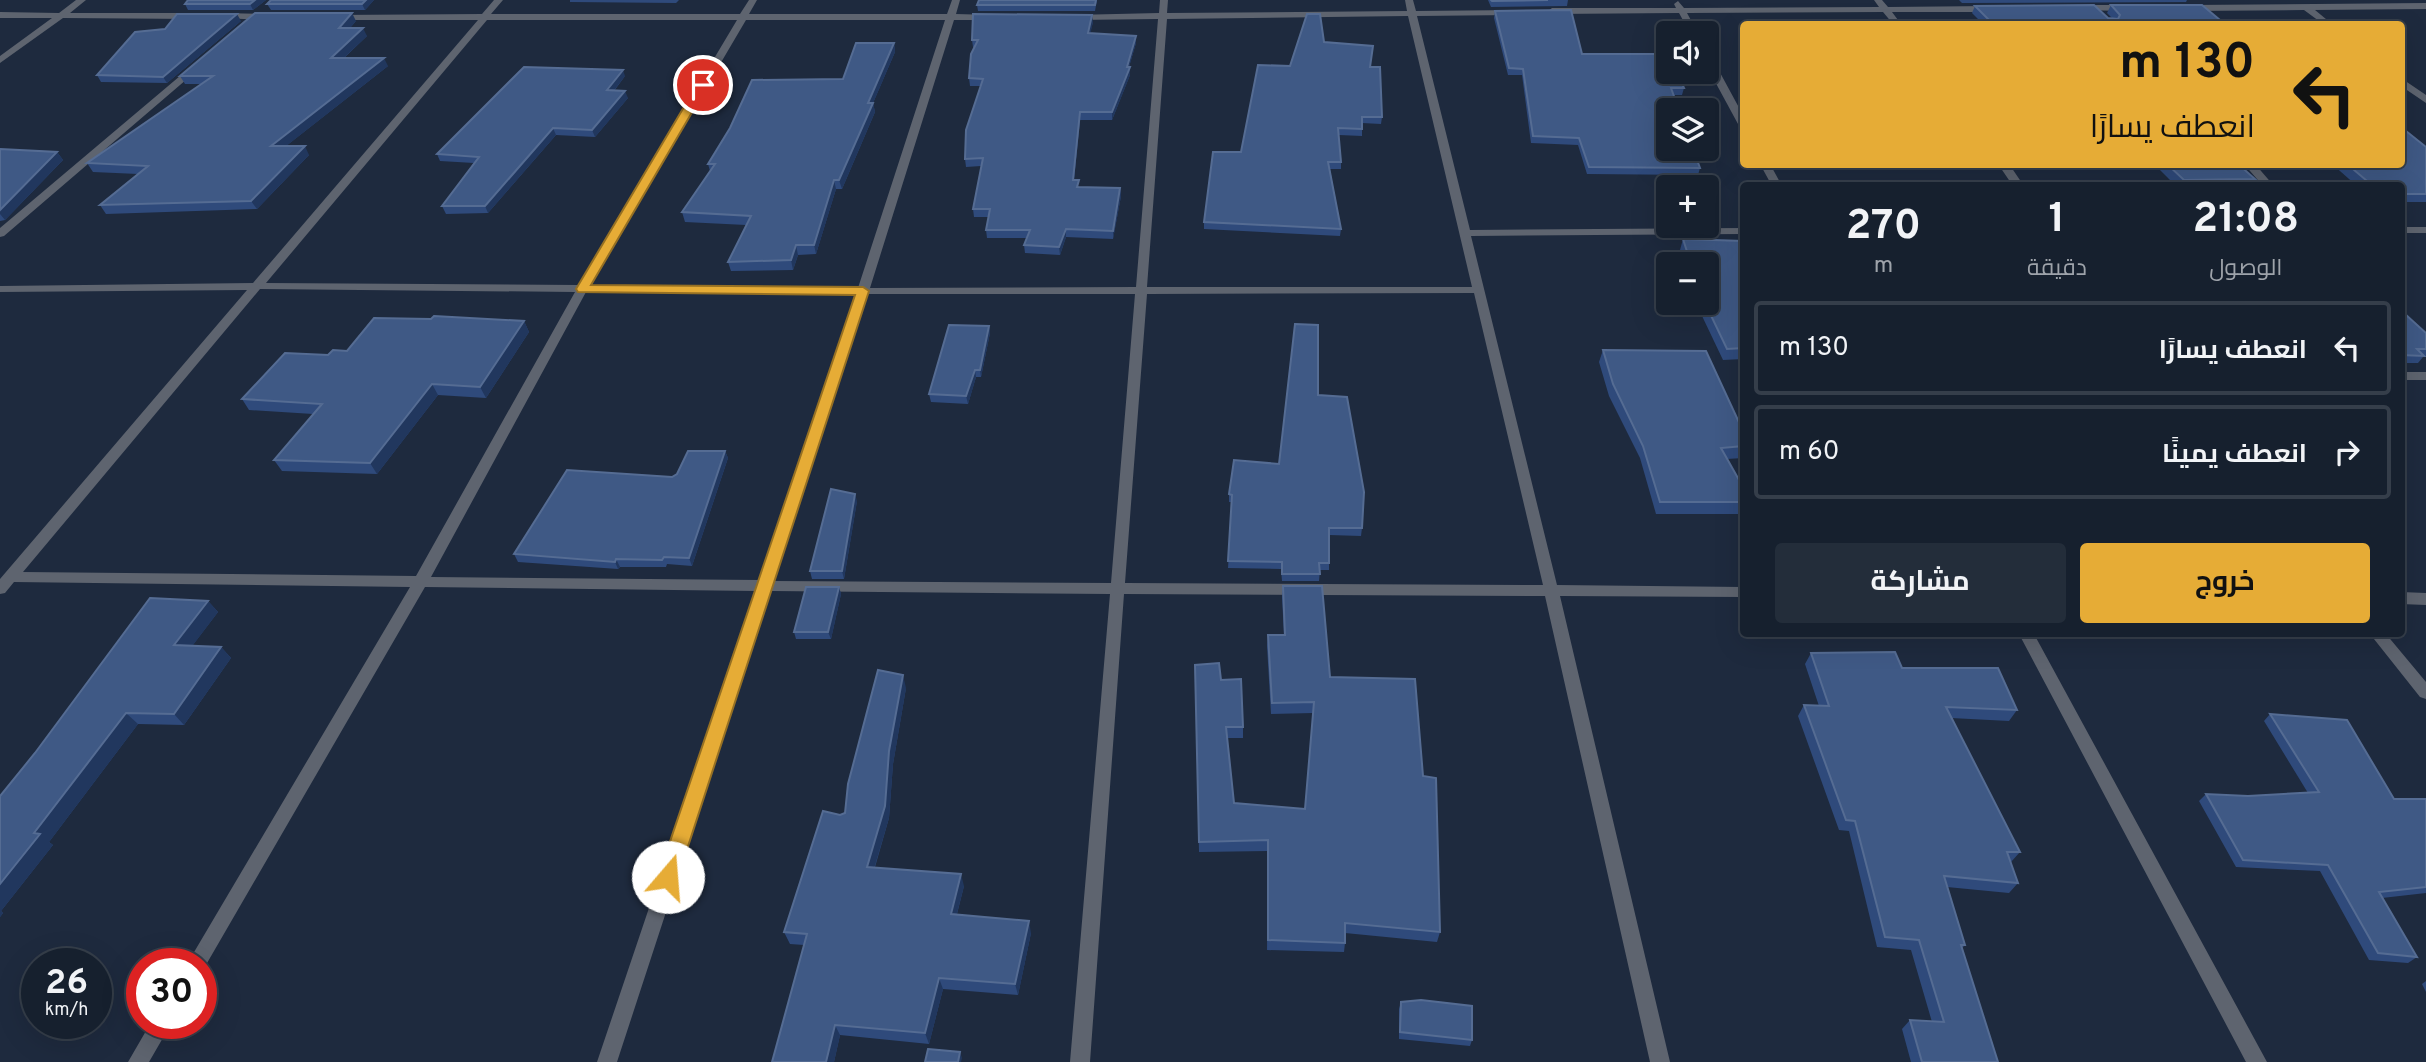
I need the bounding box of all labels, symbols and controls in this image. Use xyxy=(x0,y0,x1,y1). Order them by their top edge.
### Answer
map controls xyxy=(1656,21,1719,315)
button: sound xyxy=(1656,21,1719,84)
text: 130 m xyxy=(2119,34,2255,96)
icon: left xyxy=(2279,49,2370,140)
pin xyxy=(673,55,733,115)
icon: arrive xyxy=(684,66,722,104)
button: layers xyxy=(1656,98,1719,161)
text: انعطف يسارًا xyxy=(2090,109,2255,149)
button: + xyxy=(1656,175,1719,238)
text: 1 xyxy=(2048,194,2065,247)
text: 21:08 xyxy=(2193,194,2299,247)
text: 270 xyxy=(1846,201,1921,254)
button: − xyxy=(1656,252,1719,315)
text: m xyxy=(1874,252,1893,281)
text: دقيقة xyxy=(2027,255,2087,284)
text: الوصول xyxy=(2209,255,2283,284)
icon: left xyxy=(2328,329,2366,367)
text: 130 m xyxy=(1779,332,1849,365)
text: انعطف يسارًا xyxy=(2159,335,2307,368)
icon: right xyxy=(2328,433,2366,471)
text: 60 m xyxy=(1779,436,1839,469)
text: انعطف يمينًا xyxy=(2162,439,2307,472)
button: مشاركة xyxy=(1775,543,2066,623)
button: خروج xyxy=(2080,543,2370,623)
position arrow xyxy=(631,840,705,914)
speed limit sign: 30 xyxy=(126,948,217,1039)
text: 26 xyxy=(45,962,88,1006)
text: km/h xyxy=(45,999,88,1022)

